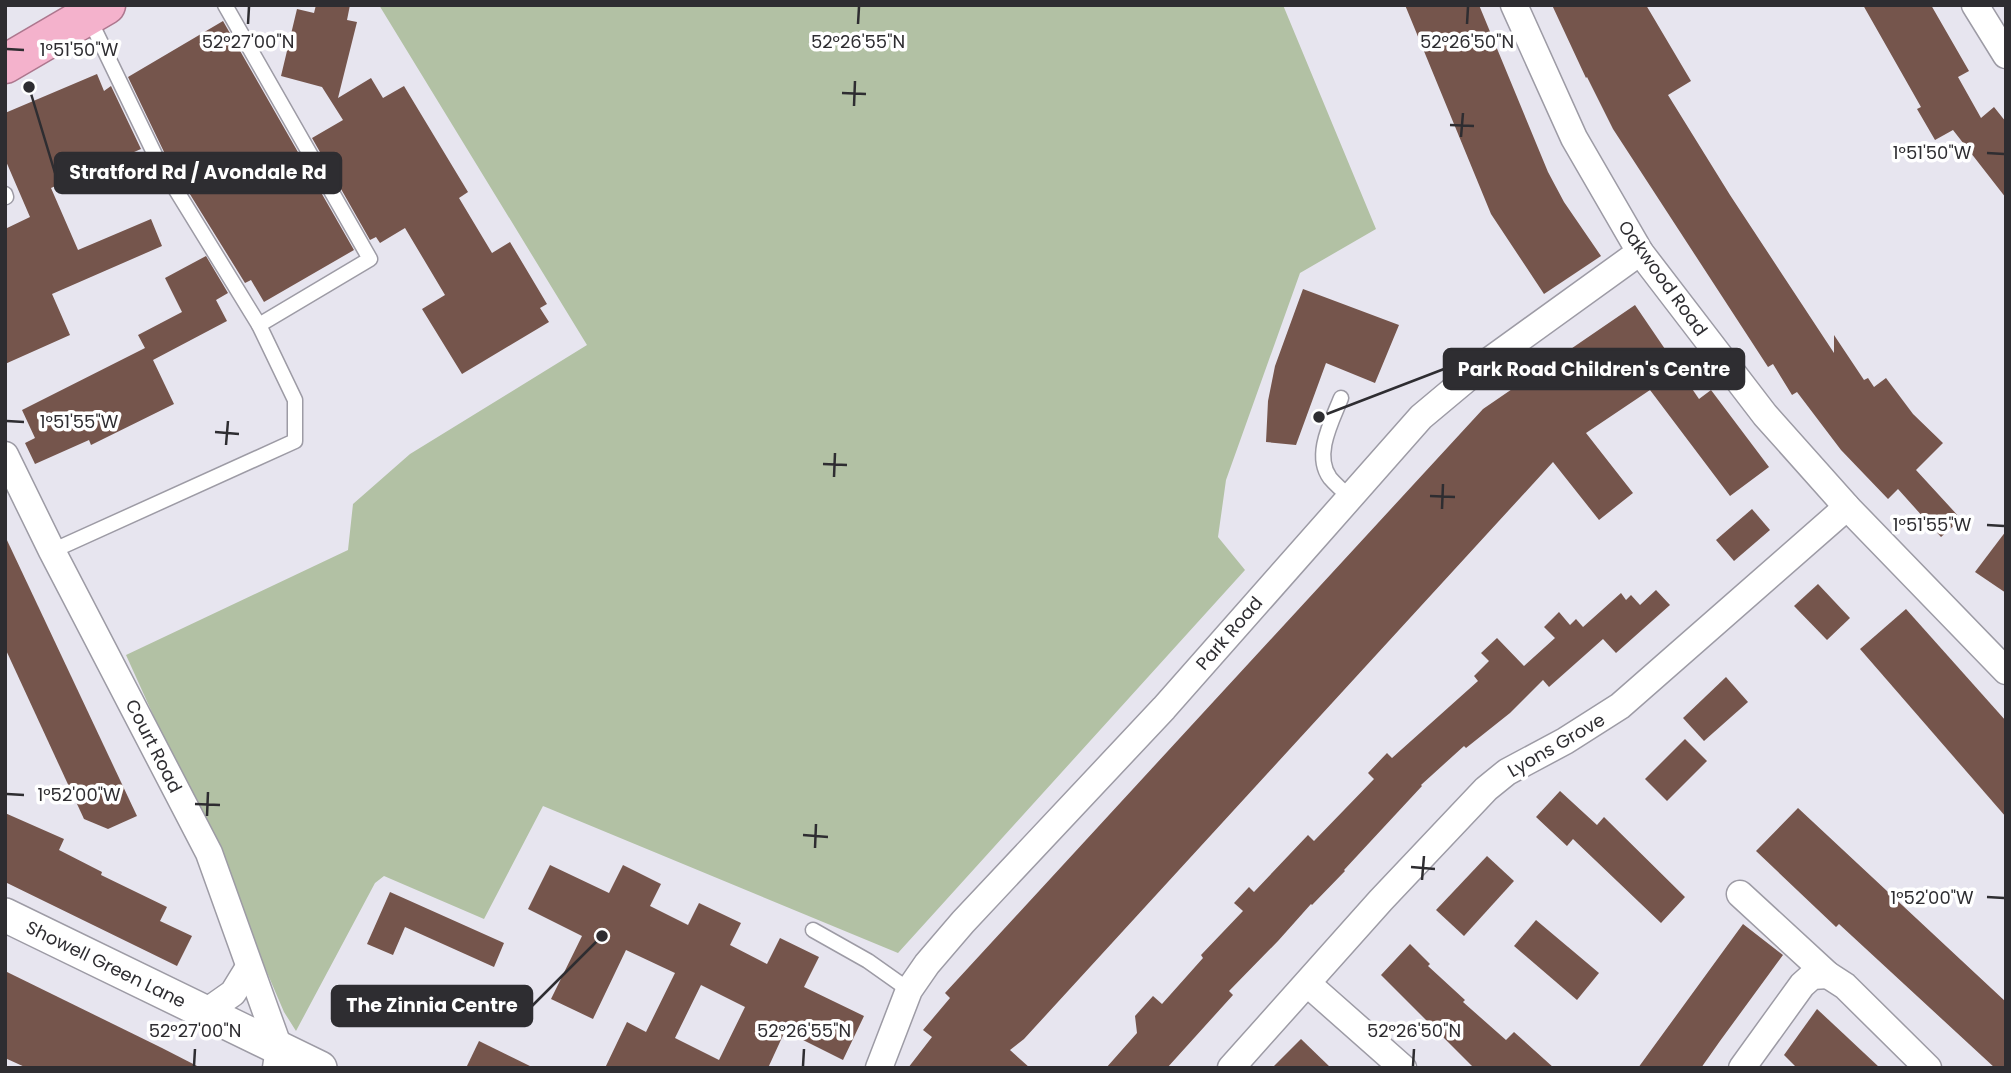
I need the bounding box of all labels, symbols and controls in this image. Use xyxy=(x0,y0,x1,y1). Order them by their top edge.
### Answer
text: 52°27'00"N xyxy=(202,29,294,54)
text: 52°26'55"N xyxy=(811,29,905,54)
text: 52°26'50"N xyxy=(1420,29,1514,54)
text: 1°51'50"W xyxy=(40,37,119,62)
text: 1°51'50"W xyxy=(1893,140,1972,165)
callout: Stratford Rd / Avondale Rd xyxy=(55,153,341,193)
text: Stratford Rd / Avondale Rd xyxy=(69,159,327,186)
street label: Oakwood Road xyxy=(1613,215,1713,341)
callout: Park Road Children's Centre xyxy=(1444,349,1744,389)
text: Park Road Children's Centre xyxy=(1458,356,1730,383)
text: 1°51'55"W xyxy=(40,409,119,434)
text: 1°51'55"W xyxy=(1893,512,1972,537)
street label: Park Road xyxy=(1190,591,1268,675)
street label: Court Road xyxy=(120,695,188,797)
street label: Lyons Grove xyxy=(1503,707,1609,783)
text: 1°52'00"W xyxy=(37,782,121,807)
text: 1°52'00"W xyxy=(1890,885,1974,910)
street label: Showell Green Lane xyxy=(22,914,190,1014)
callout: The Zinnia Centre xyxy=(332,986,532,1026)
text: The Zinnia Centre xyxy=(346,992,518,1019)
text: 52°27'00"N xyxy=(149,1018,241,1043)
text: 52°26'55"N xyxy=(757,1018,851,1043)
text: 52°26'50"N xyxy=(1367,1018,1461,1043)

